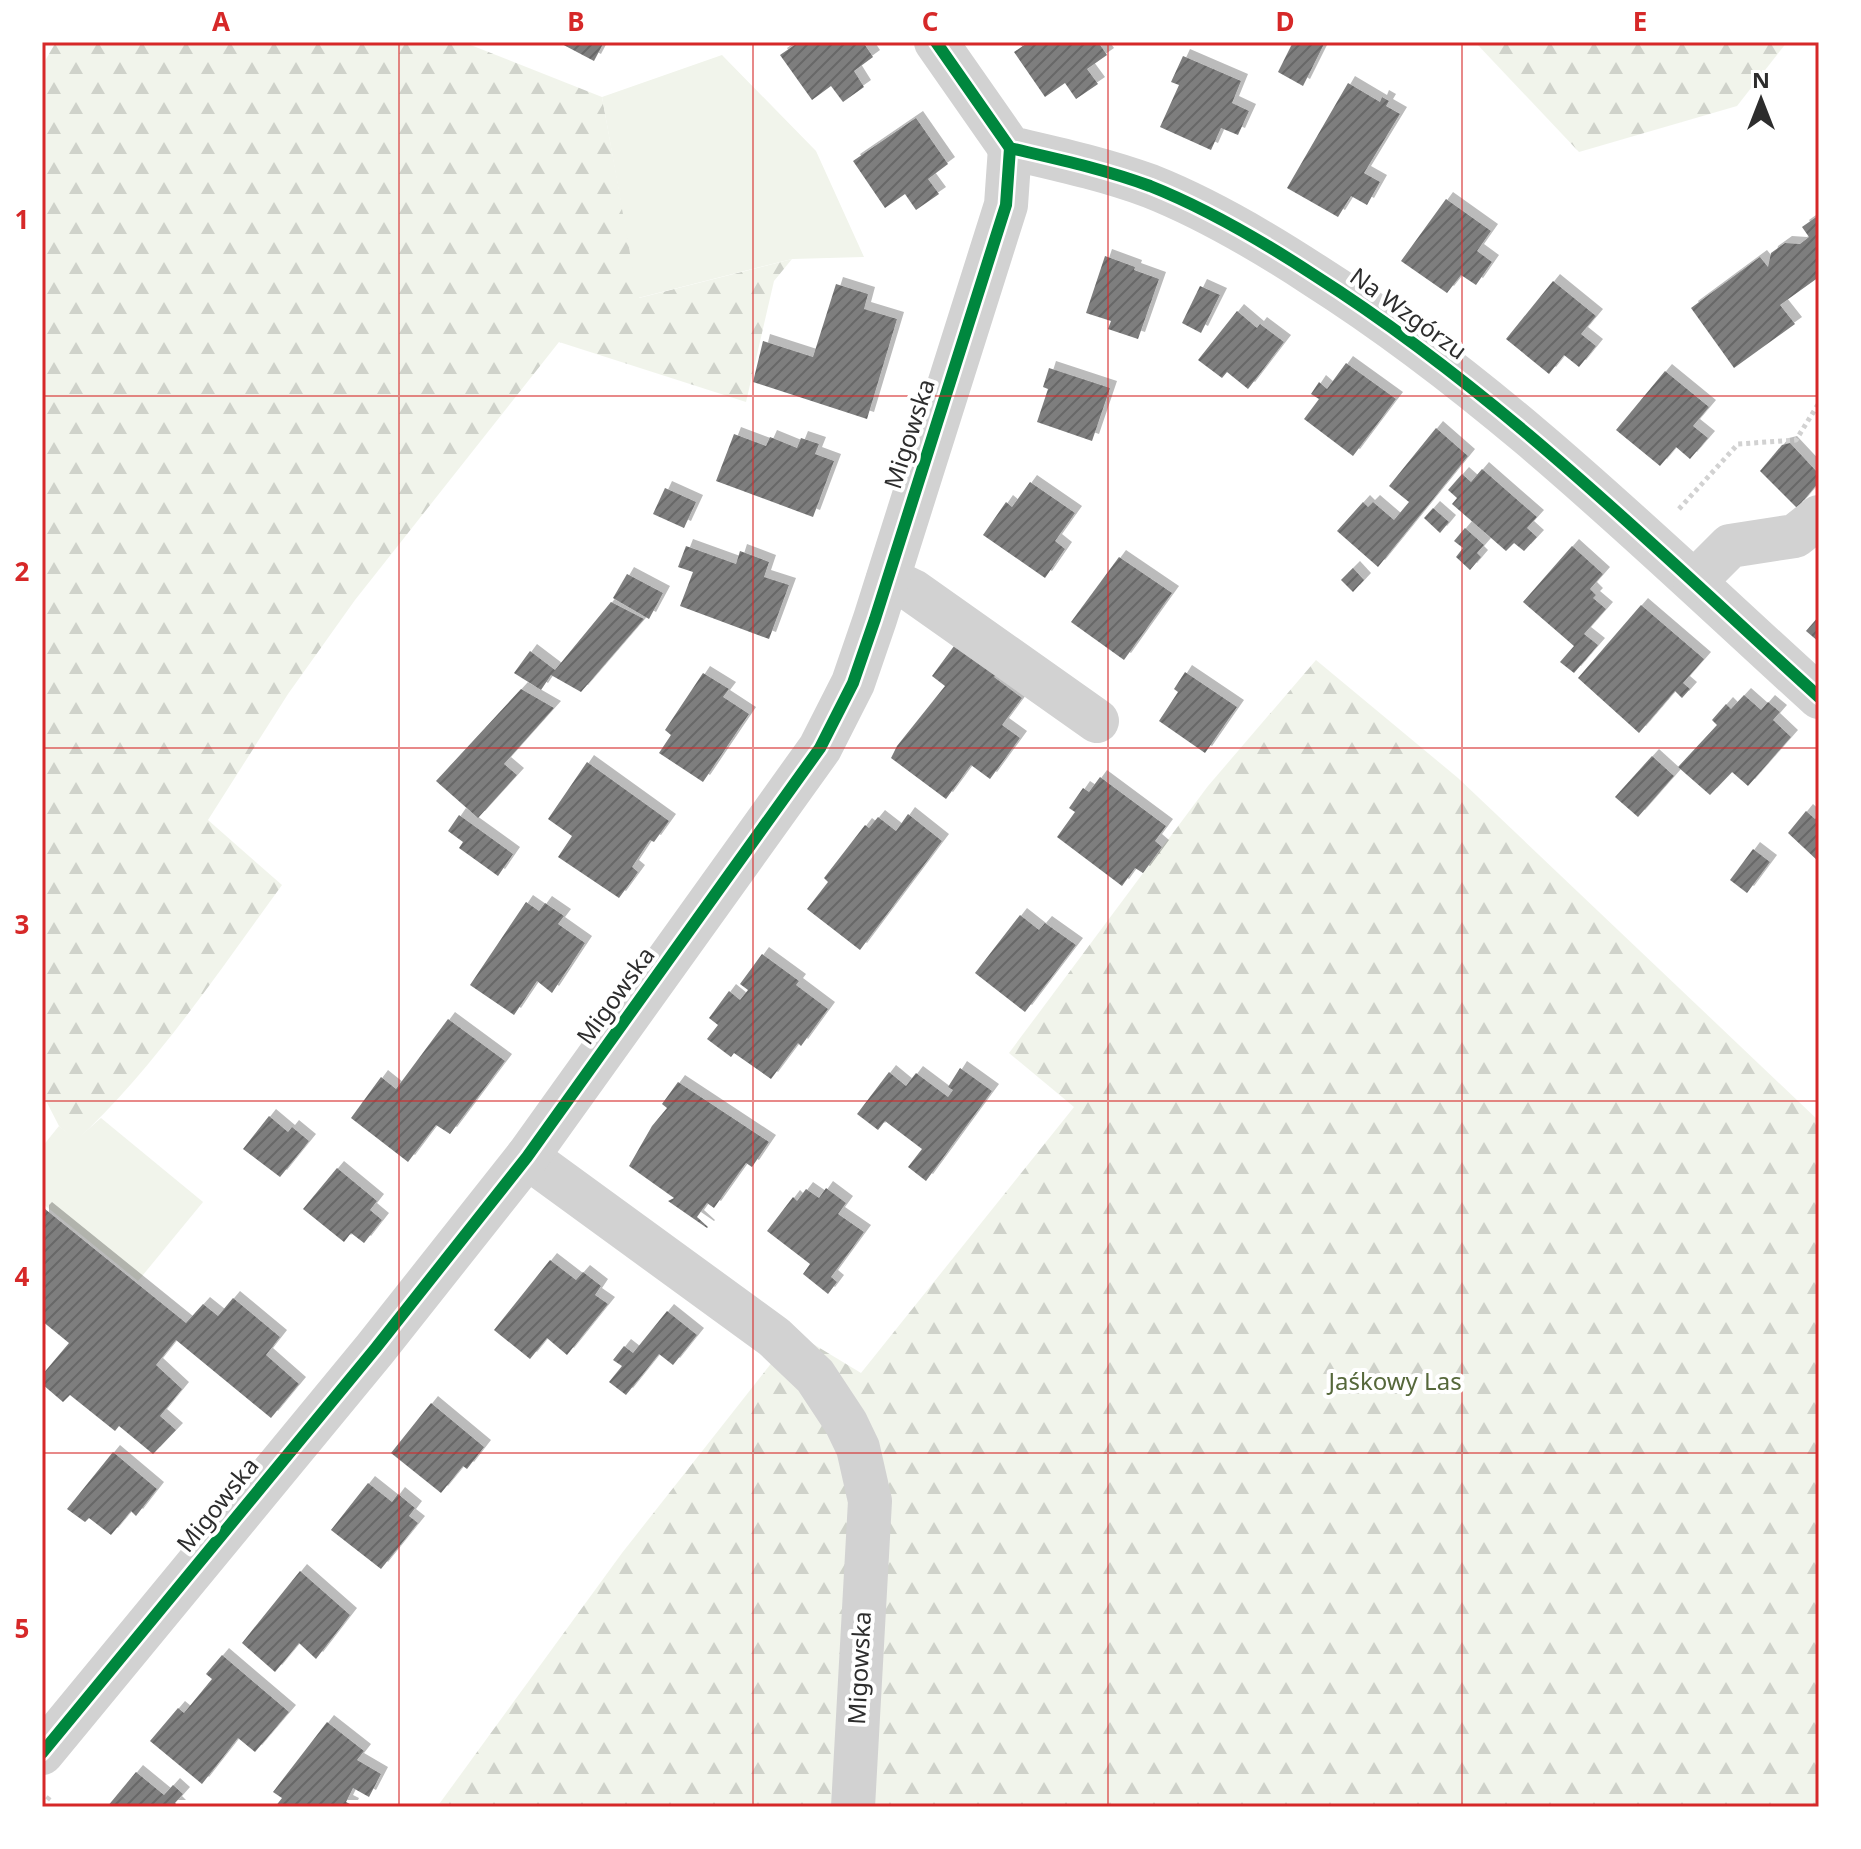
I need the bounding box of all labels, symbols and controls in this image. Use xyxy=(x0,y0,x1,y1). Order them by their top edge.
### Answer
text: A xyxy=(212,3,230,39)
text: B xyxy=(567,3,585,39)
text: C xyxy=(922,3,938,39)
text: D xyxy=(1275,3,1295,39)
text: E xyxy=(1633,3,1647,39)
north arrow xyxy=(1721,60,1801,140)
text: N xyxy=(1752,64,1770,94)
text: 1 xyxy=(15,201,29,237)
street label: Na Wzgórzu xyxy=(1344,259,1474,366)
street label: Migowska xyxy=(875,375,942,493)
text: 2 xyxy=(15,553,30,589)
text: 3 xyxy=(15,906,29,942)
street label: Migowska xyxy=(568,940,661,1051)
text: 4 xyxy=(15,1258,30,1294)
park label: Jaśkowy Las xyxy=(1326,1364,1462,1397)
street label: Migowska xyxy=(168,1450,265,1559)
text: 5 xyxy=(15,1610,29,1646)
street label: Migowska xyxy=(839,1610,878,1725)

